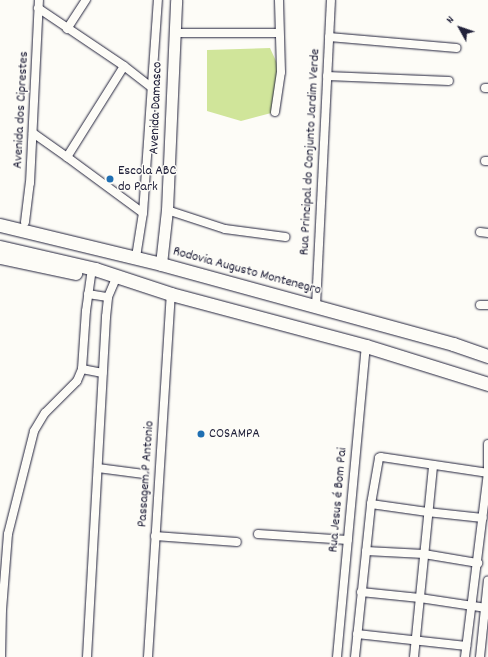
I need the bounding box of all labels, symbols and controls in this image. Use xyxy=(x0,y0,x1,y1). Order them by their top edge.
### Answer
north arrow xyxy=(440,8,480,48)
text: N xyxy=(443,13,459,28)
street label: Rua Principal do Conjunto Jardim Verde xyxy=(296,48,324,256)
street label: Avenida dos Ciprestes xyxy=(10,51,32,169)
street label: Avenida Damasco xyxy=(146,61,166,155)
place label: Escola ABC do Park xyxy=(118,163,176,196)
marker: Escola ABC do Park xyxy=(105,174,115,184)
street label: Rodovia Augusto Montenegro xyxy=(171,243,323,299)
street label: Passagem P Antonio xyxy=(134,420,158,528)
place label: COSAMPA xyxy=(209,426,260,442)
marker: COSAMPA xyxy=(196,429,206,439)
street label: Rua Jesus é Bom Pai xyxy=(325,447,351,553)

